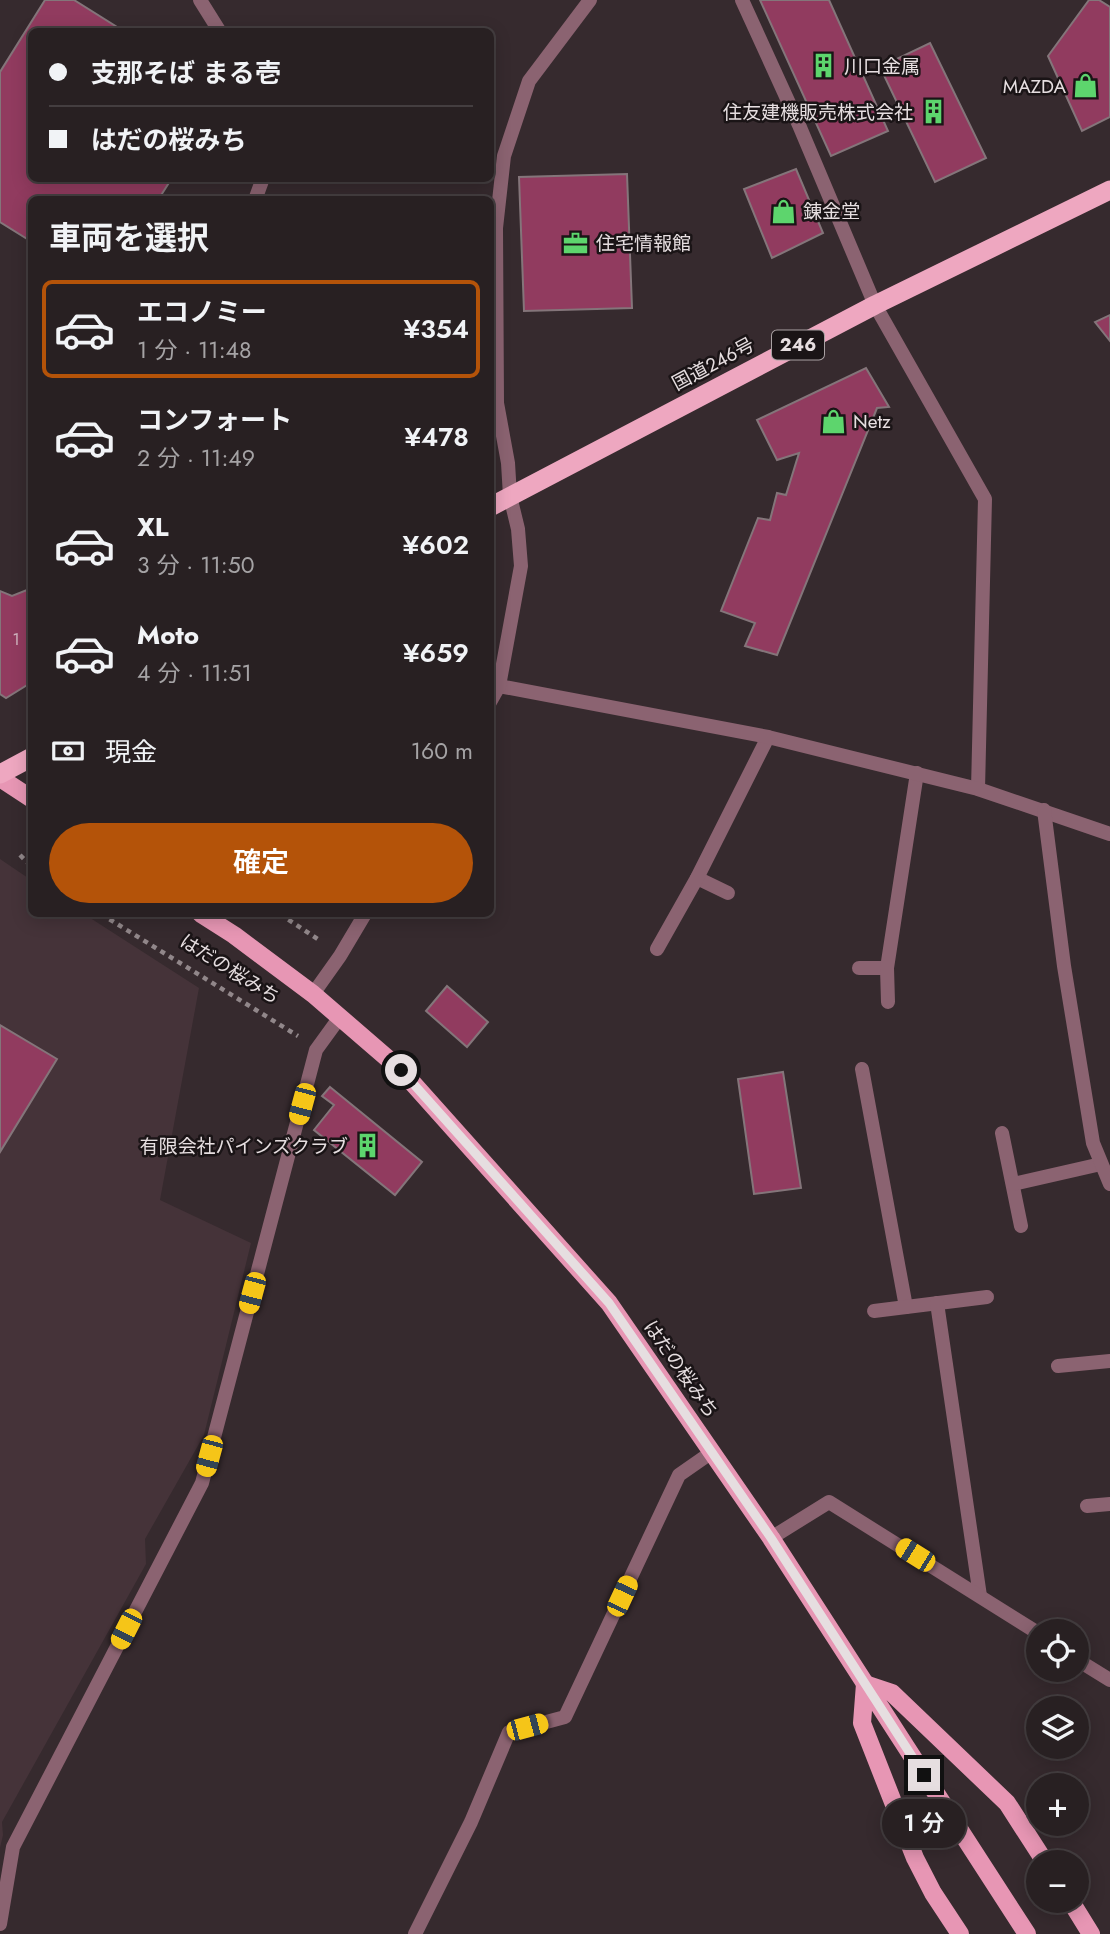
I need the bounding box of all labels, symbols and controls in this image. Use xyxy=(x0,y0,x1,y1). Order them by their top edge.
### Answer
building icon: 川口金属 xyxy=(810,52,838,80)
place label: 川口金属 xyxy=(844,53,920,80)
text: 支那そば まる壱 xyxy=(91,54,281,92)
shop icon: MAZDA xyxy=(1072,72,1100,100)
place label: MAZDA xyxy=(1003,73,1066,100)
building icon: 住友建機販売株式会社 xyxy=(919,98,947,126)
place label: 住友建機販売株式会社 xyxy=(723,99,913,126)
text: はだの桜みち xyxy=(91,121,246,159)
shop icon: 錬金堂 xyxy=(769,197,797,225)
place label: 錬金堂 xyxy=(803,198,860,225)
text: 車両を選択 xyxy=(49,215,209,261)
office icon: 住宅情報館 xyxy=(562,229,590,257)
place label: 住宅情報館 xyxy=(596,230,691,257)
text: エコノミー xyxy=(137,293,267,331)
icon: car xyxy=(53,298,116,361)
text: ¥354 xyxy=(403,310,469,348)
road number: 246 xyxy=(772,330,824,360)
street label: 国道246号 xyxy=(667,331,759,397)
text: 1 分 · 11:48 xyxy=(137,333,252,367)
text: コンフォート xyxy=(137,401,292,439)
icon: car xyxy=(53,406,116,469)
shop icon: Netz xyxy=(819,407,847,435)
place label: Netz xyxy=(853,408,891,435)
text: ¥478 xyxy=(404,418,469,456)
text: 2 分 · 11:49 xyxy=(137,441,255,475)
text: XL xyxy=(137,508,169,546)
icon: car xyxy=(53,514,116,577)
text: ¥602 xyxy=(403,526,469,564)
text: 3 分 · 11:50 xyxy=(137,548,255,582)
text: Moto xyxy=(137,616,199,654)
icon: car xyxy=(53,622,116,685)
house number: 1 xyxy=(12,628,20,651)
text: ¥659 xyxy=(403,634,469,672)
text: 4 分 · 11:51 xyxy=(137,656,252,690)
icon: cash xyxy=(49,732,87,770)
text: 現金 xyxy=(105,733,157,771)
text: 160 m xyxy=(411,734,473,768)
button: 確定 xyxy=(49,823,473,903)
street label: はだの桜みち xyxy=(175,927,285,1011)
route start xyxy=(385,1054,417,1086)
car xyxy=(287,1081,318,1127)
building icon: 有限会社パインズクラブ xyxy=(354,1132,382,1160)
place label: 有限会社パインズクラブ xyxy=(139,1133,348,1160)
car xyxy=(237,1270,268,1316)
street label: はだの桜みち xyxy=(637,1315,725,1423)
car xyxy=(194,1433,225,1479)
car xyxy=(892,1535,939,1575)
car xyxy=(604,1573,641,1619)
car xyxy=(108,1606,145,1652)
map controls xyxy=(1026,1619,1089,1913)
button: locate xyxy=(1026,1619,1089,1682)
button: layers xyxy=(1026,1696,1089,1759)
car xyxy=(504,1711,551,1743)
route end xyxy=(908,1759,940,1791)
button: + xyxy=(1026,1773,1089,1836)
callout: 1 分 xyxy=(882,1800,966,1848)
text: 1 分 xyxy=(903,1806,945,1840)
button: − xyxy=(1026,1850,1089,1913)

